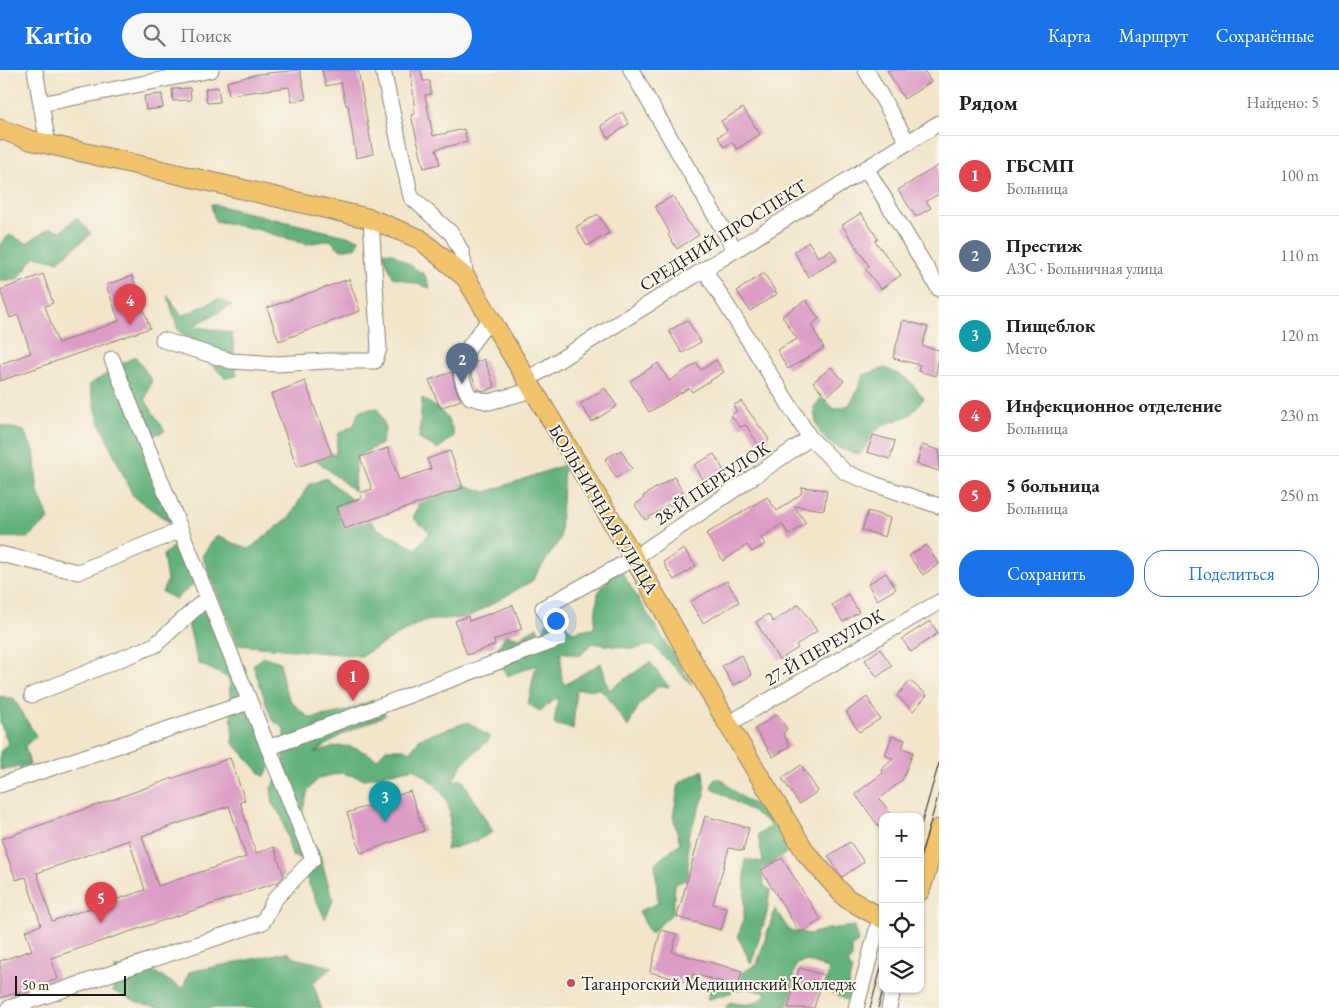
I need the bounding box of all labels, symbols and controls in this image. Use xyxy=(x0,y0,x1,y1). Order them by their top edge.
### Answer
search box xyxy=(122,13,472,58)
text: Kartio xyxy=(25,20,92,51)
icon: search xyxy=(140,21,168,49)
text: Поиск xyxy=(180,23,232,48)
text: Карта xyxy=(1048,24,1091,47)
text: Маршрут xyxy=(1119,24,1188,47)
text: Сохранённые xyxy=(1216,24,1314,47)
text: Рядом xyxy=(959,89,1018,116)
text: Найдено: 5 xyxy=(1247,92,1319,113)
text: ГБСМП xyxy=(1006,153,1074,178)
text: 1 xyxy=(971,165,979,186)
text: 100 m xyxy=(1280,165,1319,186)
street label: СРЕДНИЙ ПРОСПЕКТ xyxy=(635,174,812,296)
text: Больница xyxy=(1006,178,1068,199)
text: Престиж xyxy=(1006,233,1082,258)
text: 2 xyxy=(971,245,979,266)
text: 110 m xyxy=(1280,245,1319,266)
text: АЗС · Больничная улица xyxy=(1006,258,1163,279)
pin: 4 xyxy=(114,284,146,325)
text: Пищеблок xyxy=(1006,313,1095,338)
text: 3 xyxy=(971,325,979,346)
text: 120 m xyxy=(1280,325,1319,346)
text: Место xyxy=(1006,338,1047,359)
pin: 2 xyxy=(446,343,478,384)
text: Инфекционное отделение xyxy=(1006,393,1222,418)
text: 4 xyxy=(971,405,979,426)
text: 230 m xyxy=(1280,405,1319,426)
text: Больница xyxy=(1006,418,1068,439)
street label: БОЛЬНИЧНАЯ УЛИЦА xyxy=(544,420,664,599)
street label: 28-Й ПЕРЕУЛОК xyxy=(650,436,774,530)
text: 5 больница xyxy=(1006,473,1100,498)
text: 5 xyxy=(971,485,979,506)
text: 250 m xyxy=(1280,485,1319,506)
text: Больница xyxy=(1006,498,1068,519)
button: Сохранить xyxy=(959,550,1134,597)
button: Поделиться xyxy=(1144,550,1319,597)
street label: 27-Й ПЕРЕУЛОК xyxy=(760,603,888,690)
your location xyxy=(543,608,569,634)
pin: 1 xyxy=(337,660,369,701)
pin: 3 xyxy=(369,781,401,822)
map controls xyxy=(879,813,924,993)
button: + xyxy=(879,813,924,858)
button: − xyxy=(879,858,924,903)
pin: 5 xyxy=(85,882,117,923)
button: locate xyxy=(879,903,924,948)
button: layers xyxy=(879,948,924,993)
place label: Таганрогский Медицинский Колледж xyxy=(581,972,857,995)
scale bar xyxy=(15,973,126,996)
text: 50 m xyxy=(22,976,49,994)
marker: Таганрогский Медицинский Колледж xyxy=(565,977,577,989)

